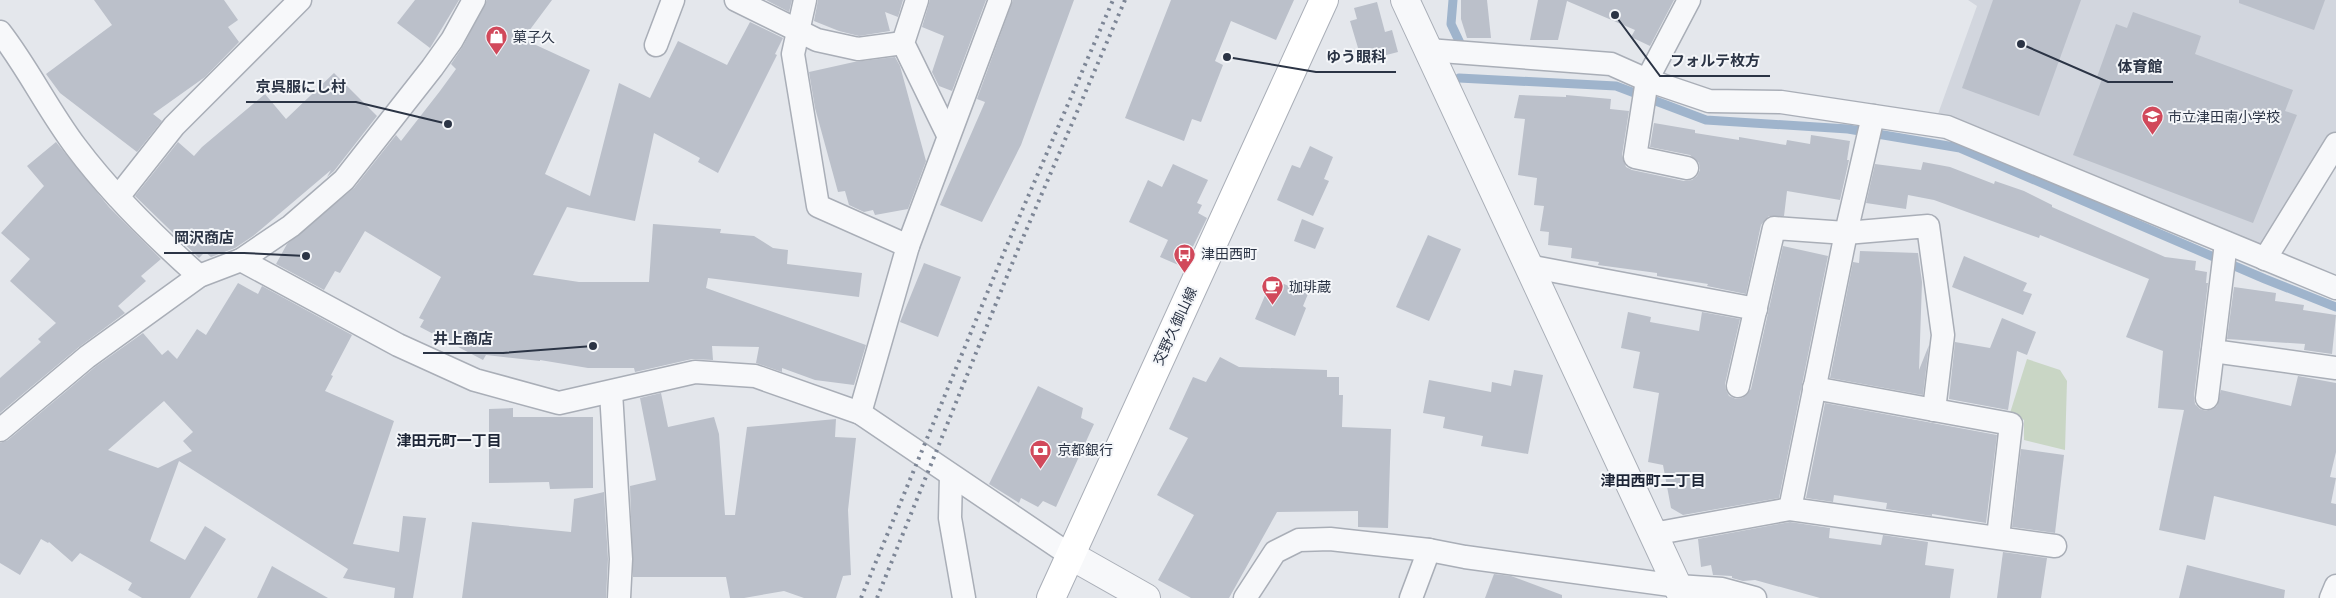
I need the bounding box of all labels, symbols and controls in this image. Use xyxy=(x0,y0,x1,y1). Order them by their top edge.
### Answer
shop icon: 菓子久 xyxy=(485,25,509,56)
place label: 菓子久 xyxy=(513,29,555,45)
callout: ゆう眼科 xyxy=(1316,42,1396,72)
callout: フォルテ枚方 xyxy=(1660,46,1770,76)
text: ゆう眼科 xyxy=(1326,48,1386,66)
text: フォルテ枚方 xyxy=(1670,52,1760,70)
callout: 体育館 xyxy=(2108,52,2173,82)
text: 体育館 xyxy=(2117,58,2163,76)
callout: 京呉服にし村 xyxy=(246,72,356,102)
text: 京呉服にし村 xyxy=(256,78,346,96)
school or university icon: 市立津田南小学校 xyxy=(2140,105,2164,136)
place label: 市立津田南小学校 xyxy=(2168,109,2280,125)
callout: 岡沢商店 xyxy=(164,223,244,253)
text: 岡沢商店 xyxy=(174,229,234,247)
bus stop icon: 津田西町 xyxy=(1173,242,1197,273)
place label: 津田西町 xyxy=(1201,246,1257,262)
cafe icon: 珈琲蔵 xyxy=(1261,275,1285,306)
place label: 珈琲蔵 xyxy=(1289,279,1331,295)
street label: 交野久御山線 xyxy=(1150,285,1200,367)
callout: 井上商店 xyxy=(423,323,503,353)
text: 井上商店 xyxy=(433,330,493,348)
district label: 津田元町一丁目 xyxy=(396,432,502,450)
bank icon: 京都銀行 xyxy=(1029,438,1053,469)
place label: 京都銀行 xyxy=(1057,442,1113,458)
district label: 津田西町二丁目 xyxy=(1600,472,1706,490)

